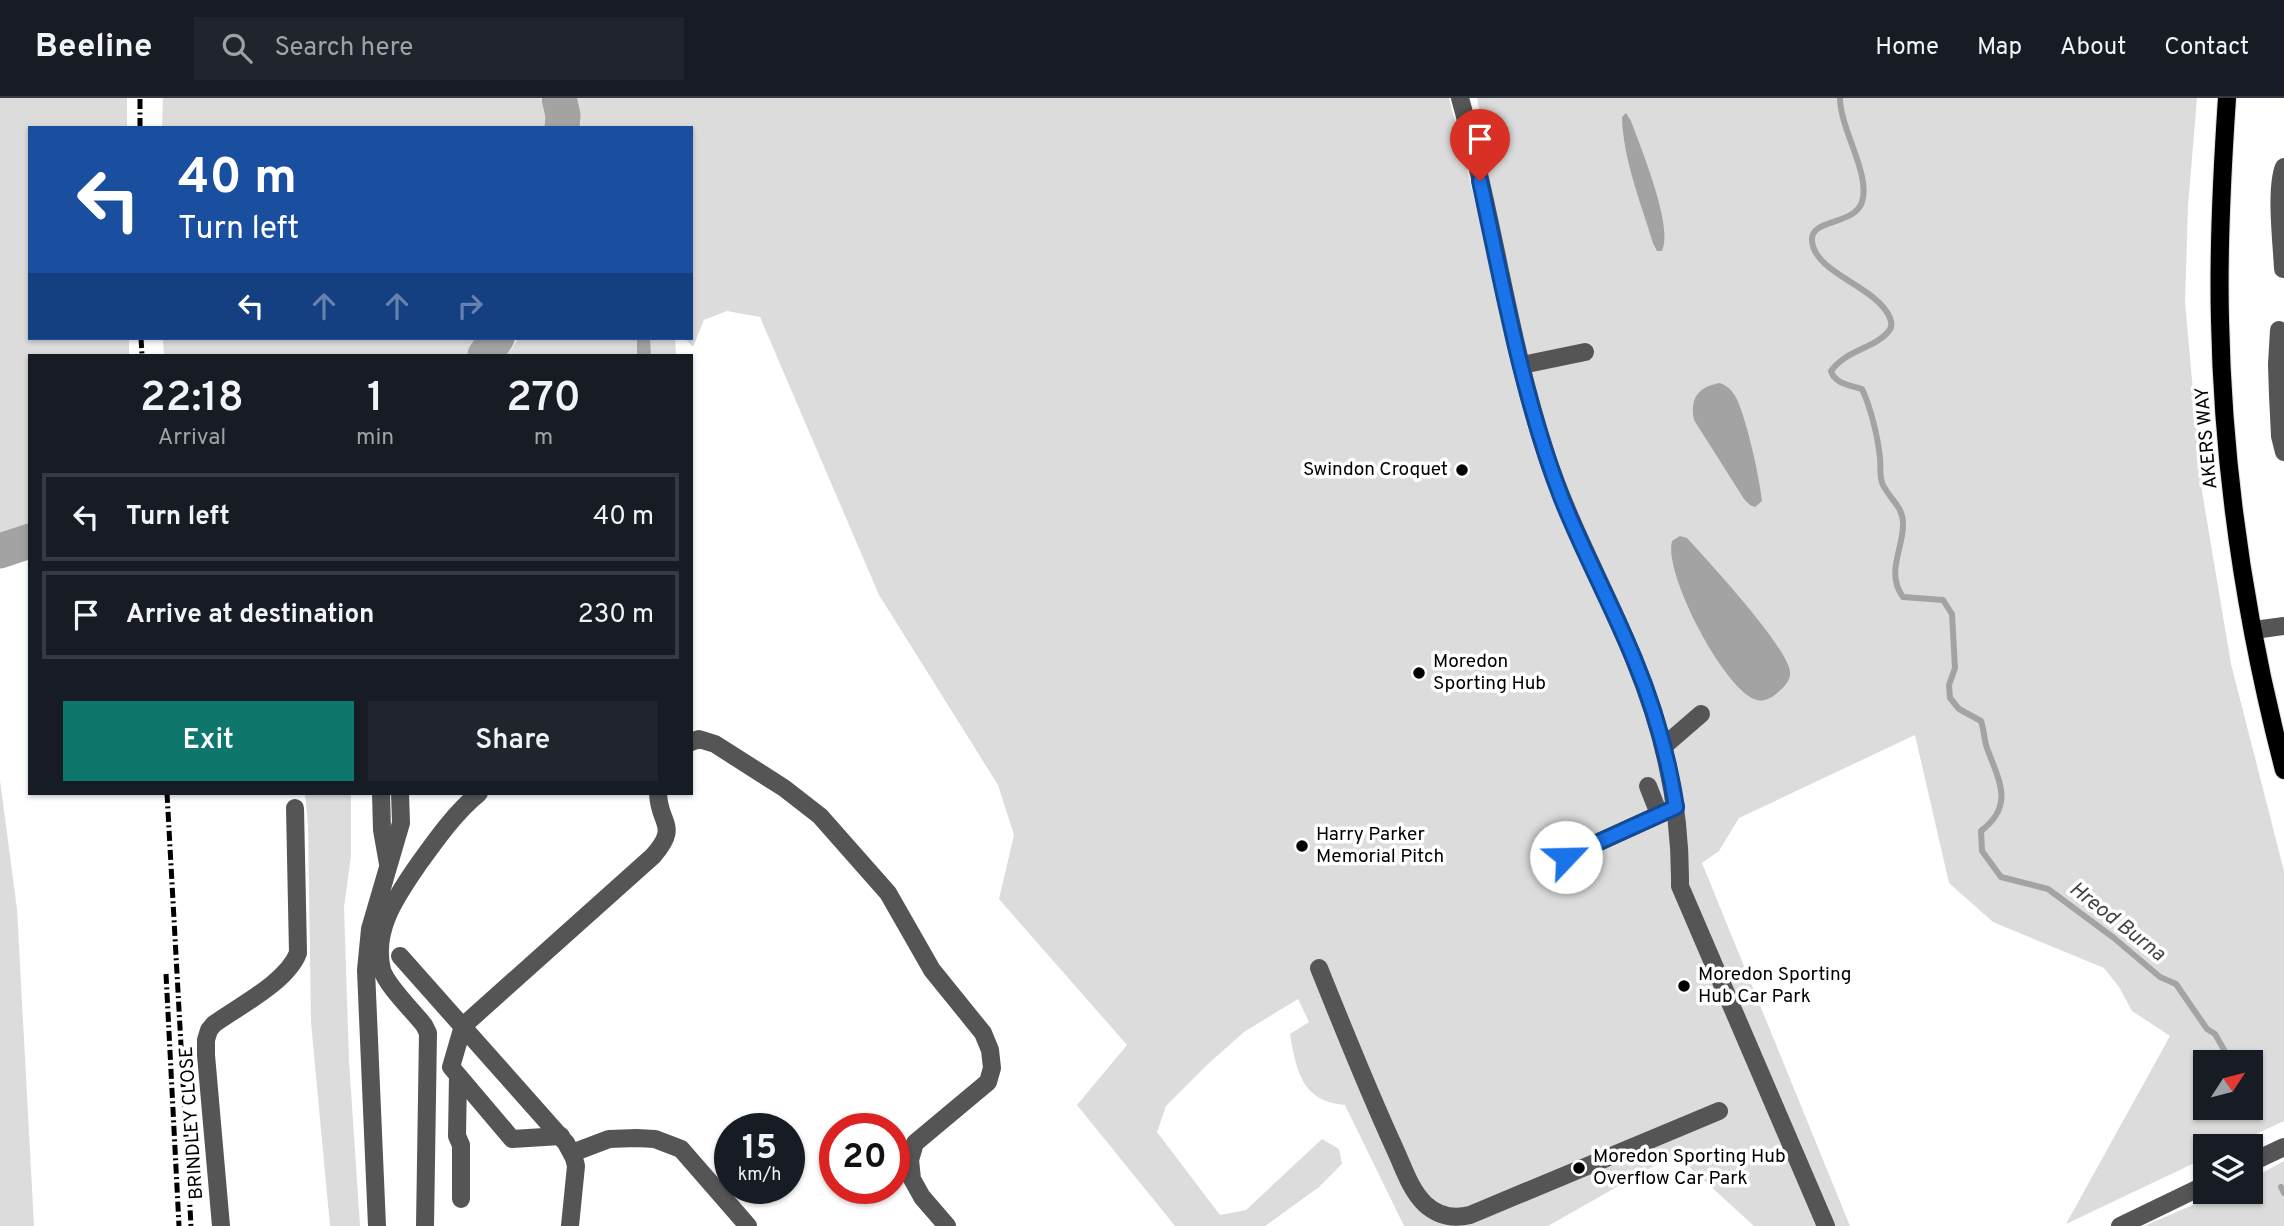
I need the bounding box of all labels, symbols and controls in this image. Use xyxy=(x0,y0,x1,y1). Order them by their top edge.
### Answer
search box xyxy=(194,17,684,80)
text: Beeline xyxy=(35,27,152,69)
icon: search xyxy=(218,29,256,67)
text: Search here xyxy=(274,32,413,65)
text: Home xyxy=(1875,33,1939,63)
text: Map xyxy=(1977,33,2022,63)
text: About xyxy=(2060,33,2126,63)
text: Contact xyxy=(2164,33,2249,63)
pin xyxy=(1450,109,1510,181)
icon: arrive xyxy=(1461,120,1499,158)
text: 40 m xyxy=(178,149,297,211)
icon: left xyxy=(63,154,154,245)
text: Turn left xyxy=(178,210,299,250)
icon: left xyxy=(232,287,270,325)
icon: ahead xyxy=(305,287,343,325)
icon: ahead xyxy=(378,287,416,325)
icon: right xyxy=(451,287,489,325)
text: 22:18 xyxy=(140,373,244,426)
text: 1 xyxy=(367,373,383,426)
text: 270 xyxy=(506,373,581,426)
street label: AKERS WAY xyxy=(2191,386,2223,490)
text: Arrival xyxy=(158,424,226,453)
text: min xyxy=(356,424,394,453)
text: m xyxy=(534,424,553,453)
place label: Swindon Croquet xyxy=(1303,458,1448,482)
marker: Swindon Croquet xyxy=(1454,462,1470,478)
icon: left xyxy=(67,498,105,536)
text: Turn left xyxy=(126,501,230,534)
text: 40 m xyxy=(593,501,654,534)
icon: arrive xyxy=(67,596,105,634)
text: Arrive at destination xyxy=(126,599,374,632)
text: 230 m xyxy=(578,599,654,632)
place label: Moredon Sporting Hub xyxy=(1433,650,1546,696)
marker: Moredon Sporting Hub xyxy=(1411,665,1427,681)
button: Exit xyxy=(63,701,354,781)
button: Share xyxy=(368,701,658,781)
position arrow xyxy=(1529,820,1603,894)
place label: Harry Parker Memorial Pitch xyxy=(1316,823,1444,869)
marker: Harry Parker Memorial Pitch xyxy=(1294,838,1310,854)
water label: Hreod Burna xyxy=(2063,876,2171,968)
place label: Moredon Sporting Hub Car Park xyxy=(1698,963,1852,1009)
marker: Moredon Sporting Hub Car Park xyxy=(1676,978,1692,994)
street label: BRINDLEY CLOSE xyxy=(175,1046,209,1200)
north arrow xyxy=(2193,1050,2263,1120)
map controls xyxy=(2193,1050,2263,1204)
speed limit sign: 20 xyxy=(819,1113,910,1204)
text: 15 xyxy=(742,1127,777,1171)
button: layers xyxy=(2193,1134,2263,1204)
place label: Moredon Sporting Hub Overflow Car Park xyxy=(1593,1145,1786,1191)
marker: Moredon Sporting Hub Overflow Car Park xyxy=(1571,1160,1587,1176)
text: km/h xyxy=(738,1164,781,1187)

